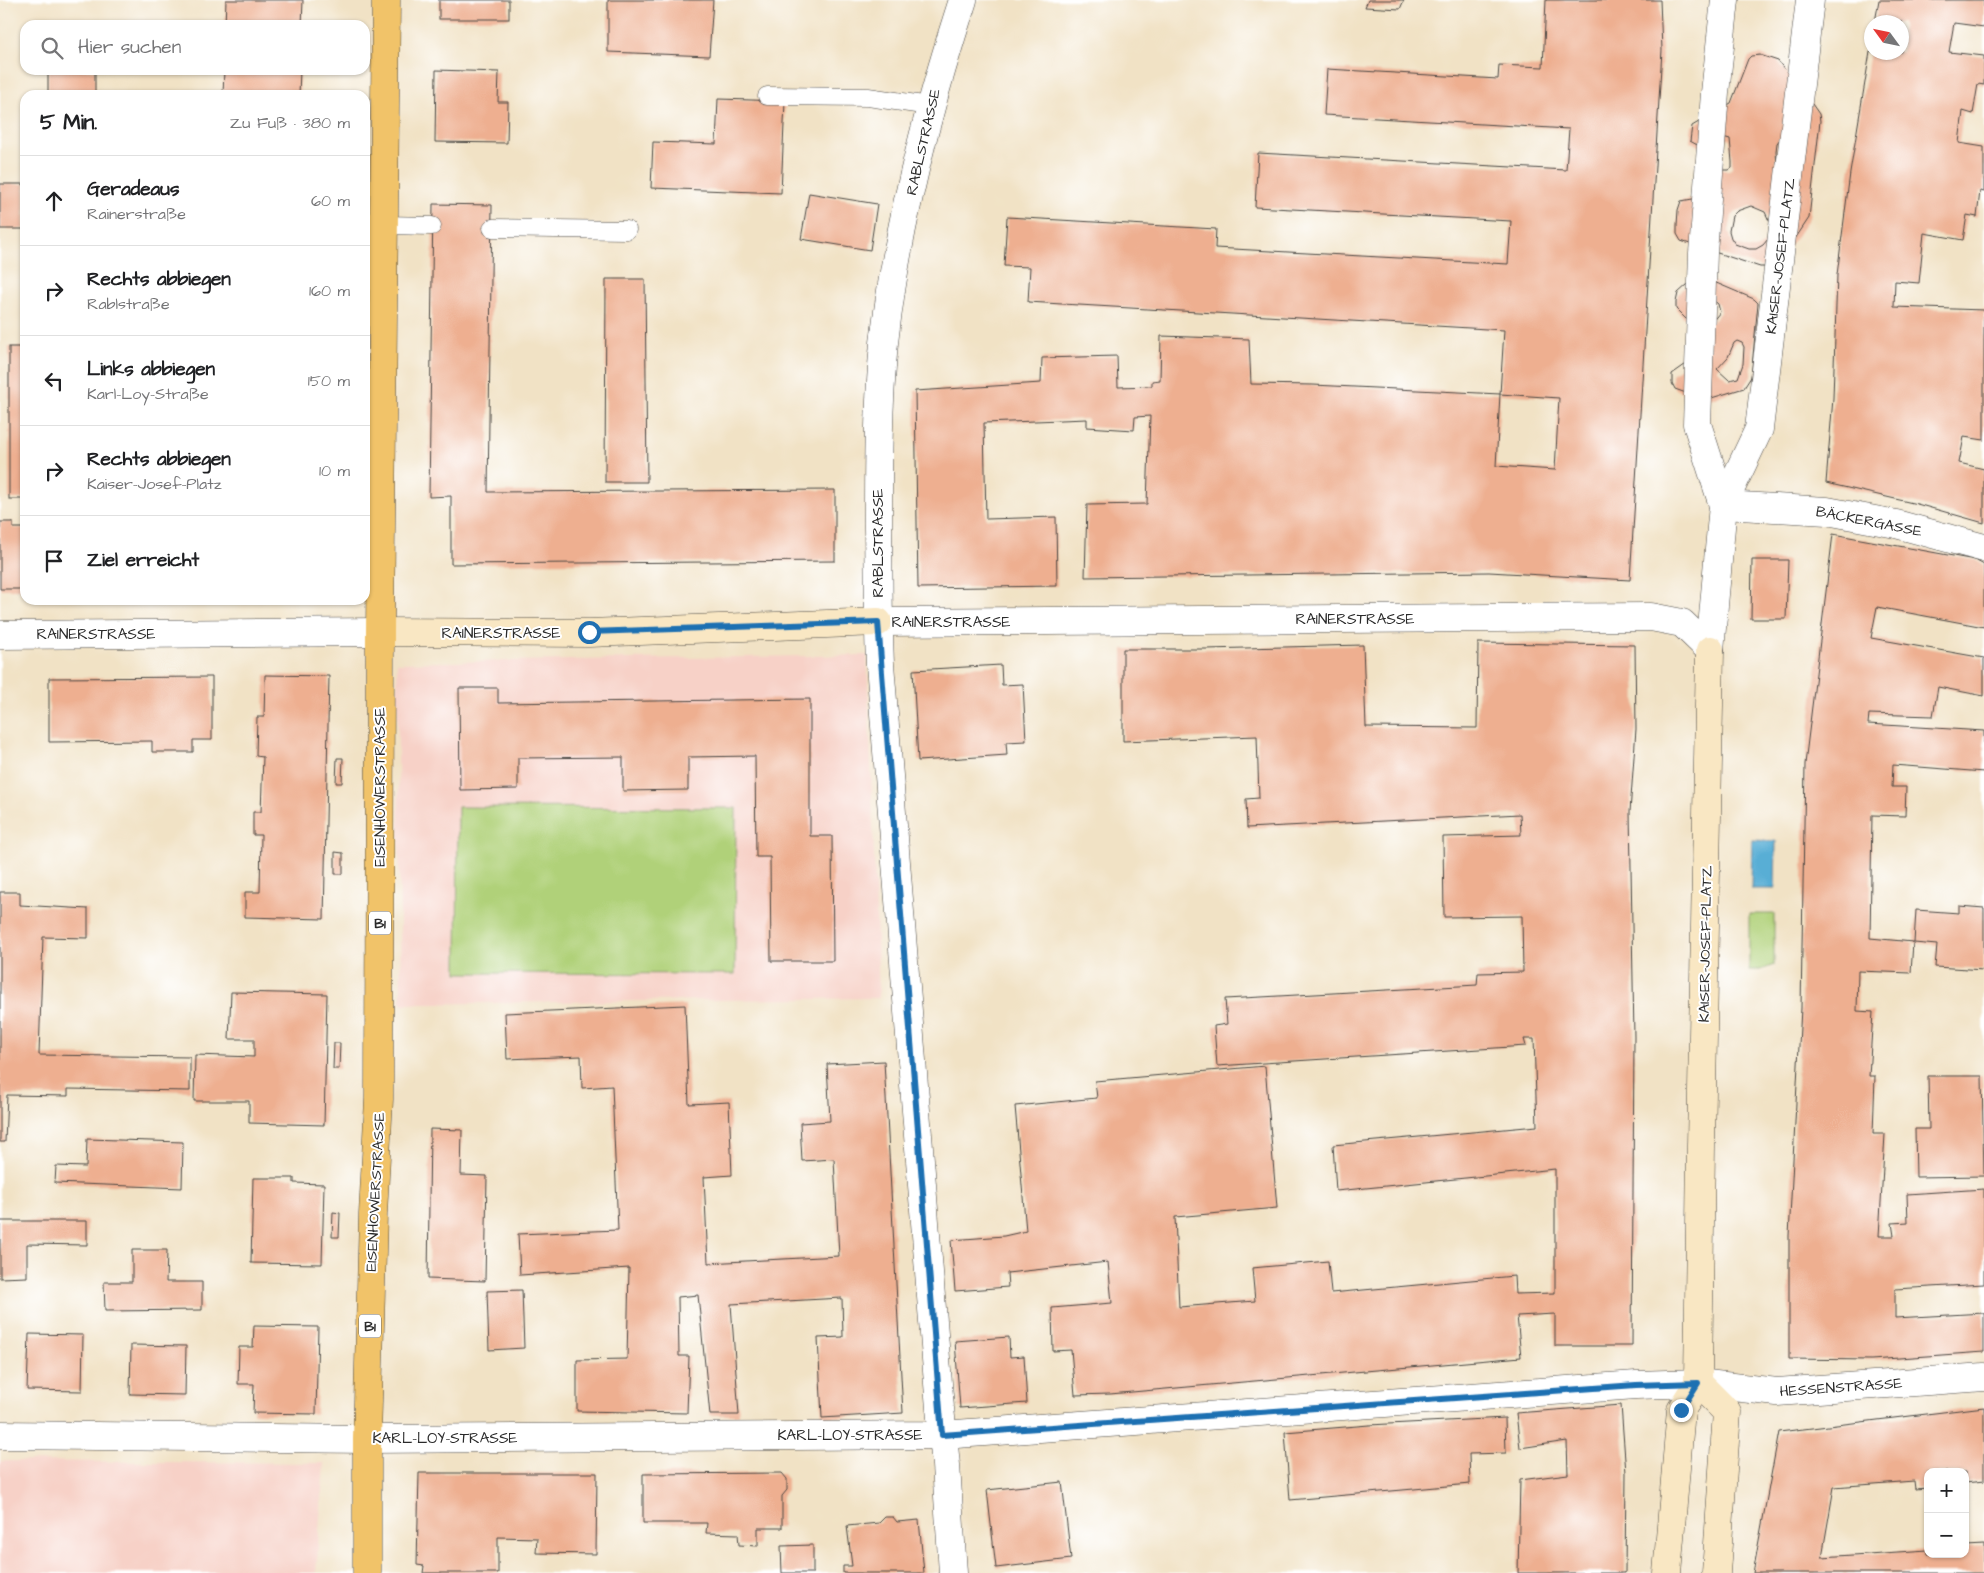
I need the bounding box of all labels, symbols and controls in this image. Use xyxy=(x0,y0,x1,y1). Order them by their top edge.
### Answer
north arrow xyxy=(1864,15,1909,60)
search box xyxy=(20,20,370,75)
icon: search xyxy=(38,34,66,62)
text: Hier suchen xyxy=(78,34,181,61)
street label: RABLSTRASSE xyxy=(901,87,946,197)
text: 5 Min. xyxy=(40,108,97,137)
text: Zu Fuß · 380 m xyxy=(230,112,350,134)
text: Geradeaus xyxy=(87,176,179,203)
street label: KAISER-JOSEF-PLATZ xyxy=(1761,177,1801,335)
icon: ahead xyxy=(40,187,68,215)
text: 60 m xyxy=(311,190,350,212)
text: Rainerstraße xyxy=(87,203,186,225)
text: Rechts abbiegen xyxy=(87,266,231,293)
icon: right xyxy=(40,277,68,305)
text: 160 m xyxy=(309,280,350,302)
text: Rablstraße xyxy=(87,293,170,315)
text: Links abbiegen xyxy=(87,356,215,383)
icon: left xyxy=(40,367,68,395)
text: 150 m xyxy=(308,370,350,392)
text: Karl-Loy-Straße xyxy=(87,383,209,405)
text: Rechts abbiegen xyxy=(87,446,231,473)
icon: right xyxy=(40,457,68,485)
text: 10 m xyxy=(319,460,350,482)
text: Kaiser-Josef-Platz xyxy=(87,473,222,495)
street label: RABLSTRASSE xyxy=(868,488,889,597)
street label: BÄCKERGASSE xyxy=(1814,501,1924,542)
icon: arrive xyxy=(40,547,68,575)
text: Ziel erreicht xyxy=(87,547,199,574)
street label: RAINERSTRASSE xyxy=(1296,609,1415,630)
street label: RAINERSTRASSE xyxy=(892,612,1011,633)
route start xyxy=(578,621,601,644)
street label: RAINERSTRASSE xyxy=(442,623,561,644)
street label: RAINERSTRASSE xyxy=(37,624,156,645)
street label: EISENHOWERSTRASSE xyxy=(370,707,391,867)
street label: KAISER-JOSEF-PLATZ xyxy=(1694,865,1717,1023)
road number: B1 xyxy=(369,911,391,934)
street label: EISENHOWERSTRASSE xyxy=(361,1112,390,1272)
road number: B1 xyxy=(359,1314,381,1338)
street label: HESSENSTRASSE xyxy=(1779,1373,1903,1402)
route end xyxy=(1670,1399,1693,1422)
street label: KARL-LOY-STRASSE xyxy=(778,1425,923,1446)
street label: KARL-LOY-STRASSE xyxy=(373,1428,518,1449)
map controls xyxy=(1924,1468,1969,1558)
button: + xyxy=(1924,1468,1969,1513)
button: − xyxy=(1924,1513,1969,1558)

